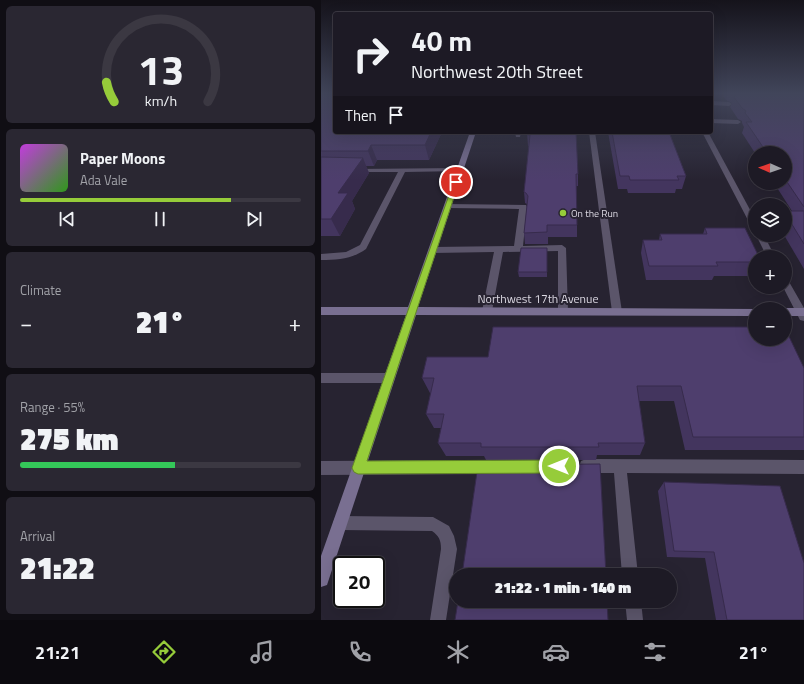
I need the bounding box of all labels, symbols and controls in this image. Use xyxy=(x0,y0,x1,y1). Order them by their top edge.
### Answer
text: 40 m xyxy=(411,19,472,62)
icon: right xyxy=(345,28,397,80)
text: 13 xyxy=(137,38,184,101)
text: Northwest 20th Street xyxy=(411,58,583,85)
text: km/h xyxy=(144,90,177,112)
text: Then xyxy=(345,104,377,127)
icon: arrive xyxy=(385,104,407,126)
north arrow xyxy=(748,146,792,190)
map controls xyxy=(748,146,792,346)
text: Paper Moons xyxy=(80,147,165,170)
pin xyxy=(439,165,473,199)
text: Ada Vale xyxy=(80,170,127,190)
icon: arrive xyxy=(445,171,467,193)
button: layers xyxy=(748,198,792,242)
place label: On the Run xyxy=(571,206,618,221)
icon: previous xyxy=(56,208,78,230)
icon: pause xyxy=(149,208,171,230)
icon: next xyxy=(243,208,265,230)
marker: On the Run xyxy=(558,208,568,218)
button: + xyxy=(748,250,792,294)
text: Climate xyxy=(20,280,61,300)
street label: Northwest 17th Avenue xyxy=(478,289,599,308)
text: 21° xyxy=(136,299,185,345)
button: − xyxy=(748,302,792,346)
text: − xyxy=(20,306,32,340)
text: + xyxy=(289,306,301,340)
text: Range · 55% xyxy=(20,397,85,417)
text: 275 km xyxy=(20,416,118,462)
position arrow xyxy=(538,445,580,487)
text: Arrival xyxy=(20,526,55,546)
text: 21:22 xyxy=(20,545,95,591)
speed limit sign: 20 xyxy=(333,556,385,608)
text: 21:22 · 1 min · 140 m xyxy=(495,576,631,599)
icon: directions xyxy=(150,638,178,666)
icon: music xyxy=(248,638,276,666)
icon: phone xyxy=(346,638,374,666)
icon: climate xyxy=(444,638,472,666)
icon: car xyxy=(542,638,570,666)
icon: filters xyxy=(641,638,669,666)
text: 21:21 xyxy=(35,639,80,666)
text: 21° xyxy=(739,639,769,666)

